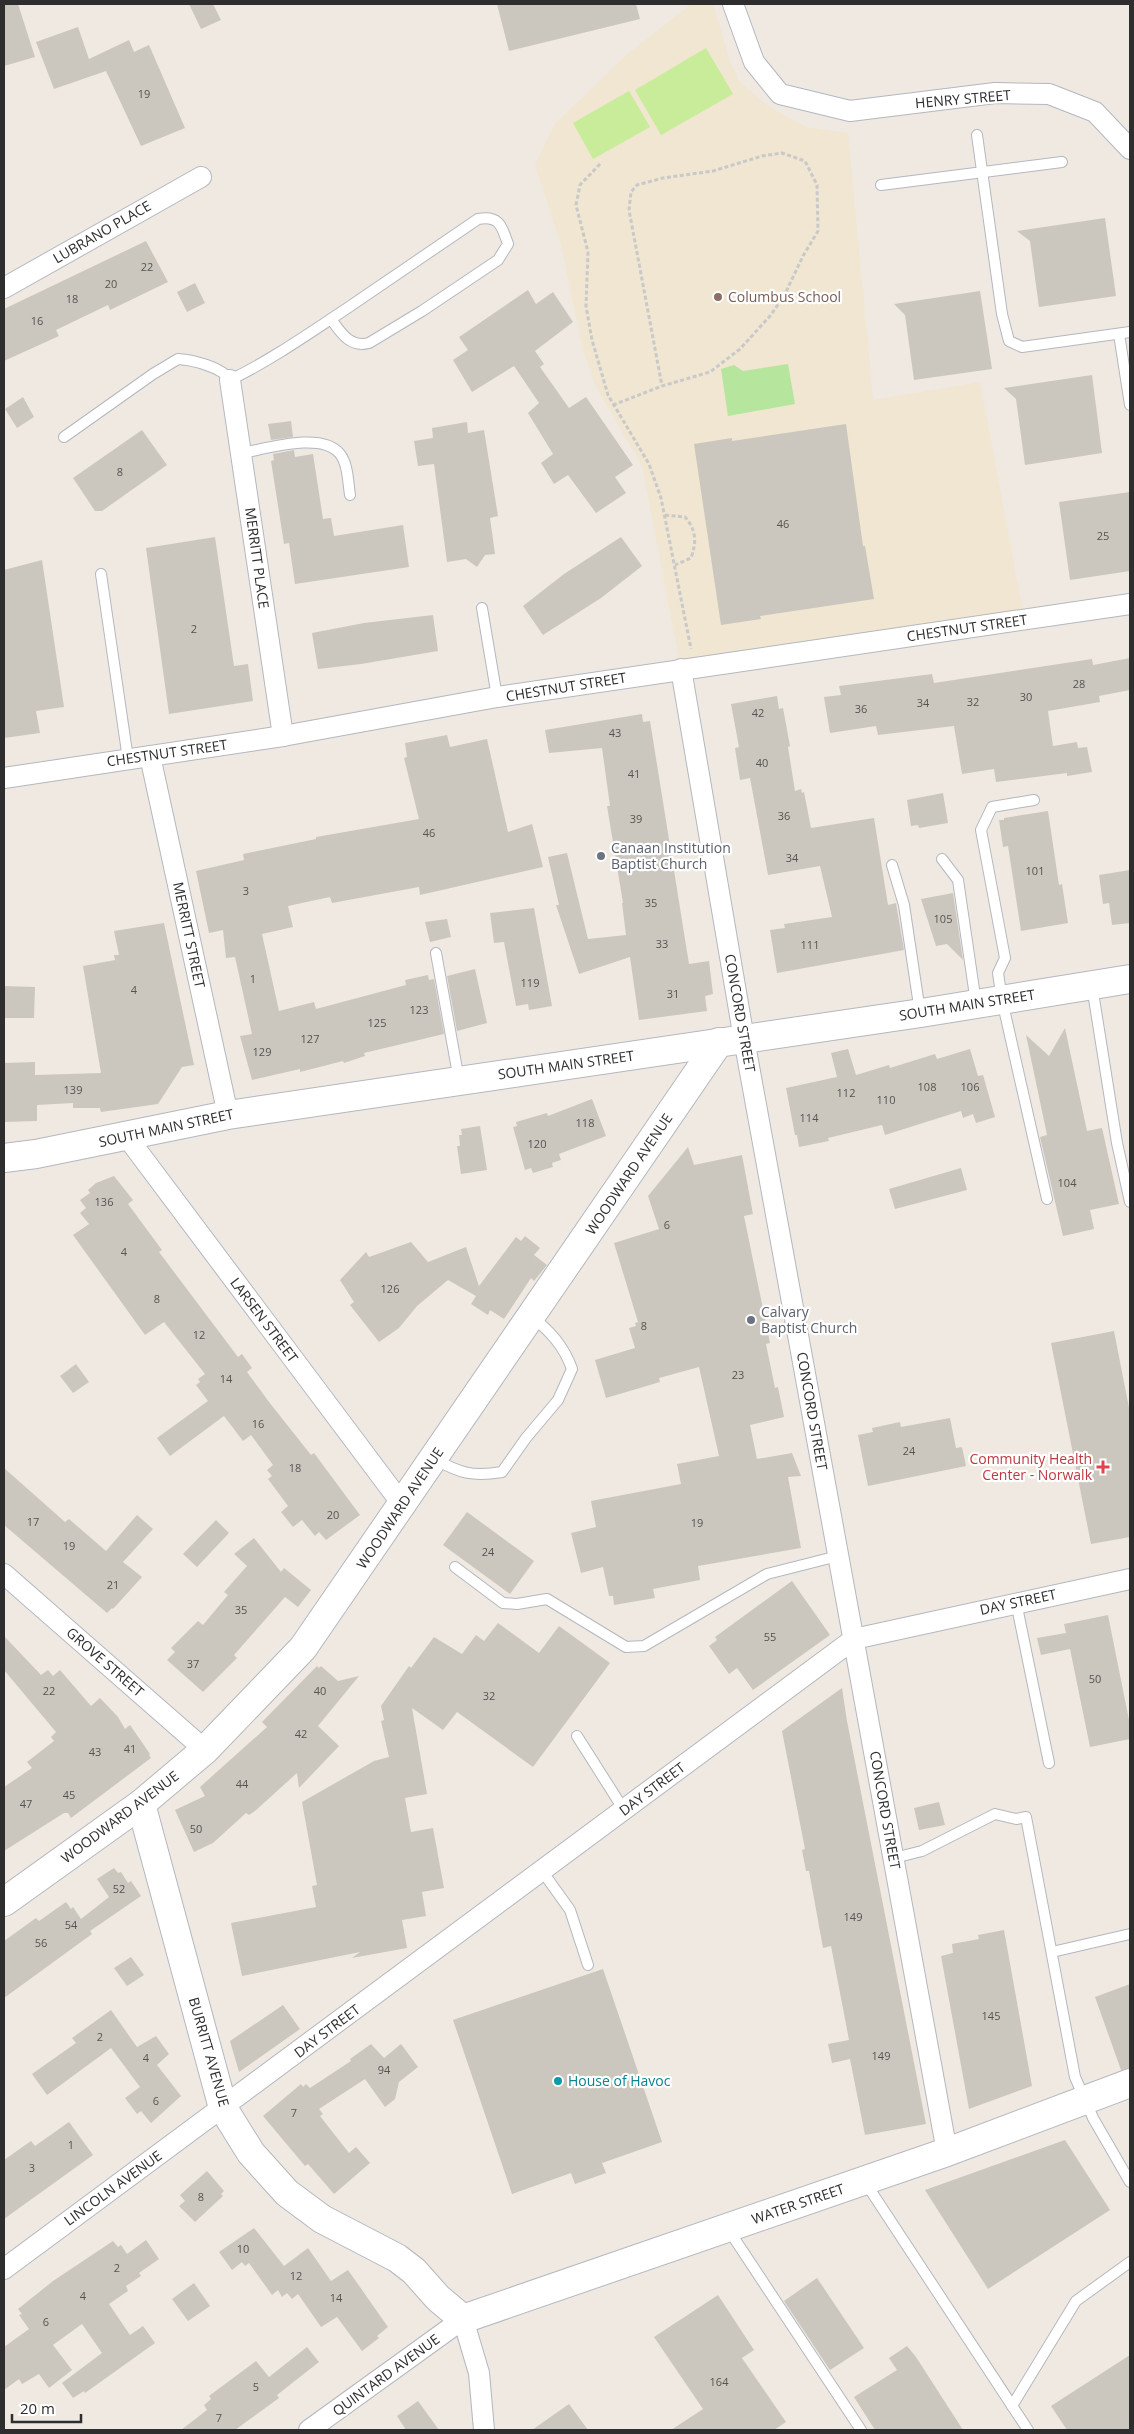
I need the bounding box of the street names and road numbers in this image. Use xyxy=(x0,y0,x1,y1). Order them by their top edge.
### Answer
street label: HENRY STREET xyxy=(914,85,1012,112)
street label: LUBRANO PLACE xyxy=(49,196,154,267)
street label: MERRITT PLACE xyxy=(241,506,274,610)
street label: CHESTNUT STREET xyxy=(905,610,1029,645)
street label: CHESTNUT STREET xyxy=(504,668,628,705)
street label: CHESTNUT STREET xyxy=(105,735,229,770)
street label: MERRITT STREET xyxy=(169,880,210,990)
street label: CONCORD STREET xyxy=(721,952,760,1074)
street label: SOUTH MAIN STREET xyxy=(898,984,1036,1025)
street label: SOUTH MAIN STREET xyxy=(497,1046,636,1083)
street label: SOUTH MAIN STREET xyxy=(97,1104,235,1151)
street label: WOODWARD AVENUE xyxy=(581,1109,676,1238)
street label: LARSEN STREET xyxy=(226,1273,303,1366)
street label: CONCORD STREET xyxy=(793,1350,832,1472)
street label: WOODWARD AVENUE xyxy=(352,1443,447,1572)
street label: DAY STREET xyxy=(978,1584,1058,1619)
street label: GROVE STREET xyxy=(63,1623,148,1701)
street label: CONCORD STREET xyxy=(866,1749,905,1871)
street label: DAY STREET xyxy=(615,1757,689,1820)
street label: WOODWARD AVENUE xyxy=(57,1766,182,1867)
street label: BURRITT AVENUE xyxy=(185,1995,234,2109)
street label: DAY STREET xyxy=(290,1999,364,2062)
street label: LINCOLN AVENUE xyxy=(60,2146,165,2230)
street label: WATER STREET xyxy=(749,2179,847,2228)
street label: QUINTARD AVENUE xyxy=(328,2329,443,2420)

